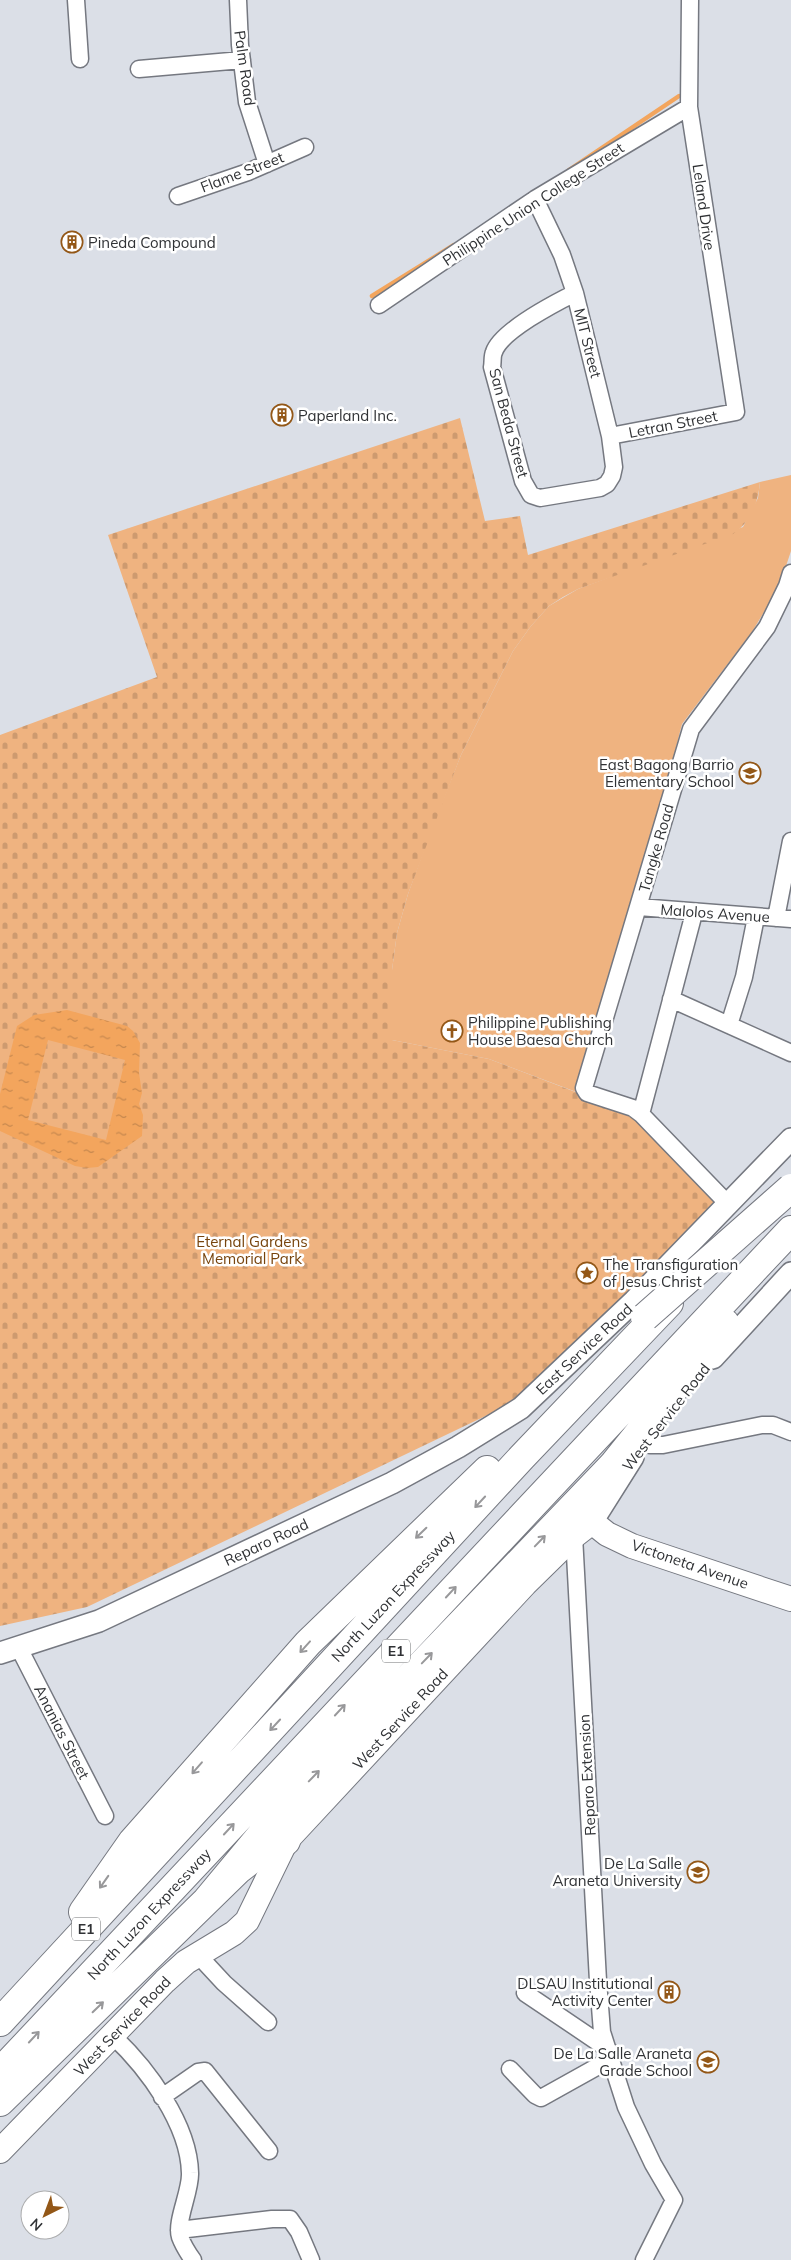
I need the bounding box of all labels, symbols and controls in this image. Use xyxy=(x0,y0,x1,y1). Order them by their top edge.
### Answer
street label: Palm Road xyxy=(230,29,260,107)
street label: Philippine Union College Street xyxy=(439,138,627,270)
street label: Flame Street xyxy=(198,147,286,197)
street label: Leland Drive xyxy=(689,163,719,251)
building icon: Pineda Compound xyxy=(60,230,84,254)
place label: Pineda Compound xyxy=(88,233,216,252)
street label: MIT Street xyxy=(570,306,606,380)
street label: San Beda Street xyxy=(485,366,533,480)
building icon: Paperland Inc. xyxy=(270,403,294,427)
place label: Paperland Inc. xyxy=(298,406,397,425)
street label: Letran Street xyxy=(627,406,719,442)
place label: East Bagong Barrio Elementary School xyxy=(599,755,734,791)
school or university icon: East Bagong Barrio Elementary School xyxy=(738,761,762,785)
street label: Tangke Road xyxy=(634,802,678,894)
street label: Malolos Avenue xyxy=(660,900,770,926)
place label: Philippine Publishing House Baesa Church xyxy=(468,1013,613,1049)
church icon: Philippine Publishing House Baesa Church xyxy=(440,1019,464,1043)
park label: Eternal Gardens Memorial Park xyxy=(196,1232,308,1268)
place label: The Transfiguration of Jesus Christ xyxy=(603,1255,738,1291)
place icon: The Transfiguration of Jesus Christ xyxy=(575,1261,599,1285)
street label: East Service Road xyxy=(532,1299,636,1399)
street label: West Service Road xyxy=(618,1359,714,1475)
one-way arrow xyxy=(474,1496,486,1509)
street label: Reparo Road xyxy=(221,1514,311,1570)
street label: North Luzon Expressway xyxy=(327,1526,459,1666)
one-way arrow xyxy=(415,1527,427,1539)
one-way arrow xyxy=(534,1535,546,1548)
street label: Victoneta Avenue xyxy=(629,1535,751,1593)
one-way arrow xyxy=(445,1586,457,1598)
one-way arrow xyxy=(299,1640,311,1653)
road number: E1 xyxy=(382,1640,410,1662)
one-way arrow xyxy=(421,1652,433,1665)
street label: West Service Road xyxy=(348,1664,452,1774)
street label: Ananias Street xyxy=(30,1682,94,1782)
one-way arrow xyxy=(334,1704,346,1717)
street label: Reparo Extension xyxy=(574,1714,600,1836)
one-way arrow xyxy=(269,1718,281,1731)
one-way arrow xyxy=(191,1762,203,1775)
one-way arrow xyxy=(308,1770,320,1782)
one-way arrow xyxy=(223,1823,235,1835)
street label: North Luzon Expressway xyxy=(83,1844,215,1984)
place label: De La Salle Araneta University xyxy=(552,1854,682,1890)
school or university icon: De La Salle Araneta University xyxy=(686,1860,710,1884)
one-way arrow xyxy=(99,1874,109,1888)
road number: E1 xyxy=(72,1918,100,1940)
street label: West Service Road xyxy=(69,1972,175,2080)
place label: DLSAU Institutional Activity Center xyxy=(517,1974,654,2010)
building icon: DLSAU Institutional Activity Center xyxy=(657,1980,681,2004)
one-way arrow xyxy=(92,2001,104,2013)
one-way arrow xyxy=(27,2031,39,2043)
place label: De La Salle Araneta Grade School xyxy=(553,2044,692,2080)
school or university icon: De La Salle Araneta Grade School xyxy=(696,2050,720,2074)
north arrow xyxy=(20,2190,70,2240)
text: N xyxy=(26,2214,46,2235)

